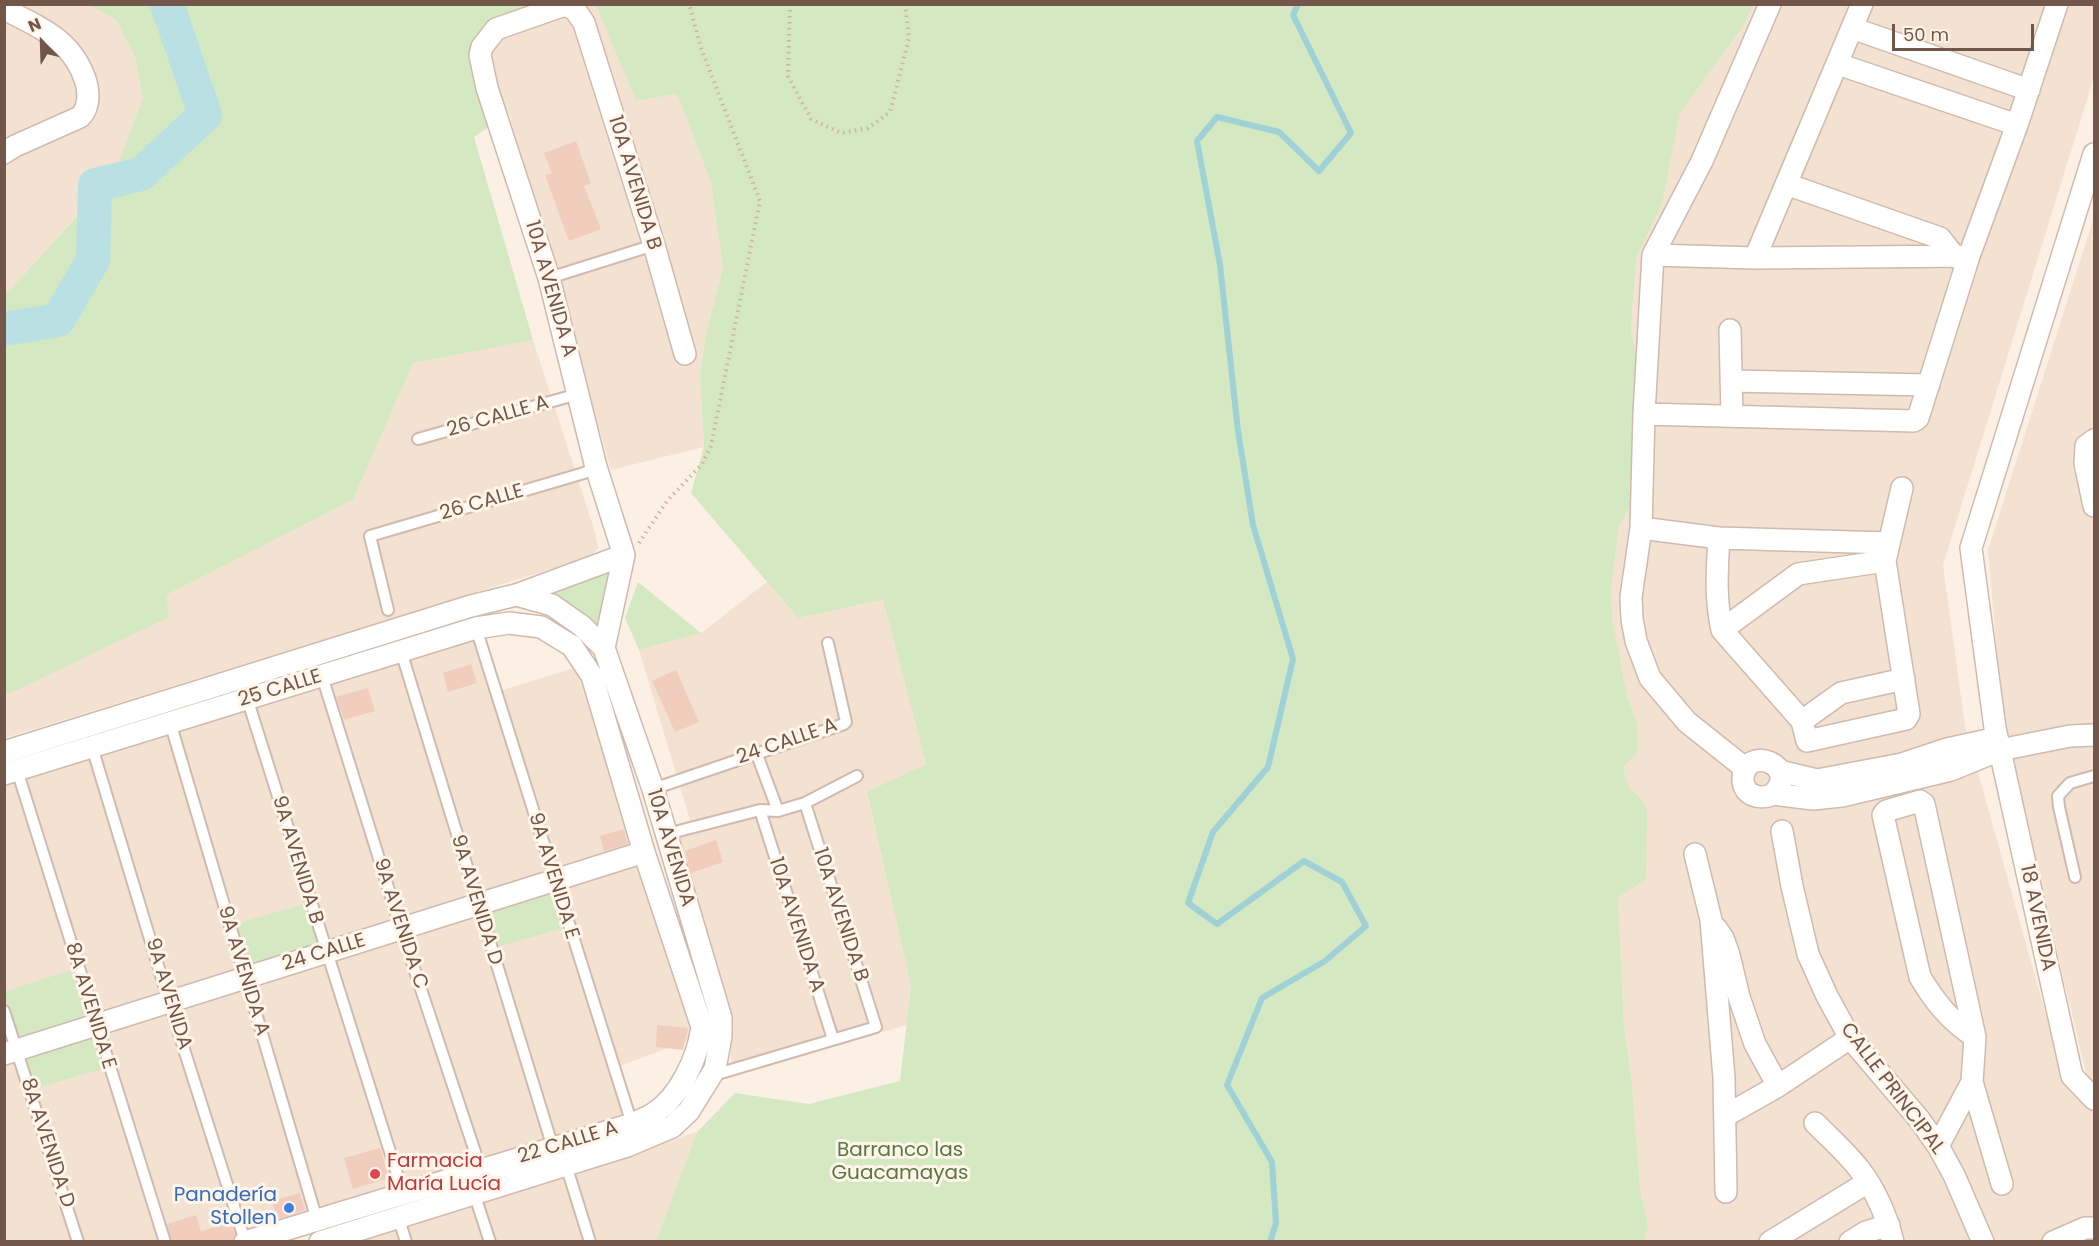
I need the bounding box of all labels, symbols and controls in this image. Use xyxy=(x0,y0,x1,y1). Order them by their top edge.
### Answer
north arrow xyxy=(12,12,72,72)
text: N xyxy=(25,12,45,38)
scale bar xyxy=(1895,12,2038,50)
text: 50 m xyxy=(1903,22,1949,47)
street label: 10A AVENIDA B xyxy=(602,113,666,253)
street label: 10A AVENIDA A xyxy=(519,218,581,360)
street label: 26 CALLE A xyxy=(444,391,552,443)
street label: 26 CALLE xyxy=(437,480,527,526)
street label: 25 CALLE xyxy=(235,665,325,713)
street label: 24 CALLE A xyxy=(734,714,840,770)
street label: 10A AVENIDA xyxy=(641,786,699,910)
street label: 9A AVENIDA B xyxy=(266,793,328,927)
street label: 9A AVENIDA E xyxy=(522,810,584,942)
street label: 9A AVENIDA D xyxy=(445,832,507,968)
street label: 10A AVENIDA B xyxy=(807,845,873,985)
street label: 10A AVENIDA A xyxy=(763,854,829,996)
street label: 9A AVENIDA C xyxy=(368,856,432,992)
street label: 18 AVENIDA xyxy=(2014,863,2060,973)
street label: 9A AVENIDA A xyxy=(212,903,274,1039)
street label: 24 CALLE xyxy=(279,929,369,977)
street label: 9A AVENIDA xyxy=(140,935,196,1053)
street label: 8A AVENIDA E xyxy=(59,940,121,1072)
street label: CALLE PRINCIPAL xyxy=(1835,1018,1949,1160)
street label: 8A AVENIDA D xyxy=(15,1075,79,1211)
street label: 22 CALLE A xyxy=(515,1116,621,1170)
park label: Barranco las Guacamayas xyxy=(832,1139,968,1186)
place label: Farmacia María Lucía xyxy=(387,1150,501,1197)
marker: Farmacia María Lucía xyxy=(368,1167,382,1181)
place label: Panadería Stollen xyxy=(174,1184,277,1231)
marker: Panadería Stollen xyxy=(282,1201,296,1215)

